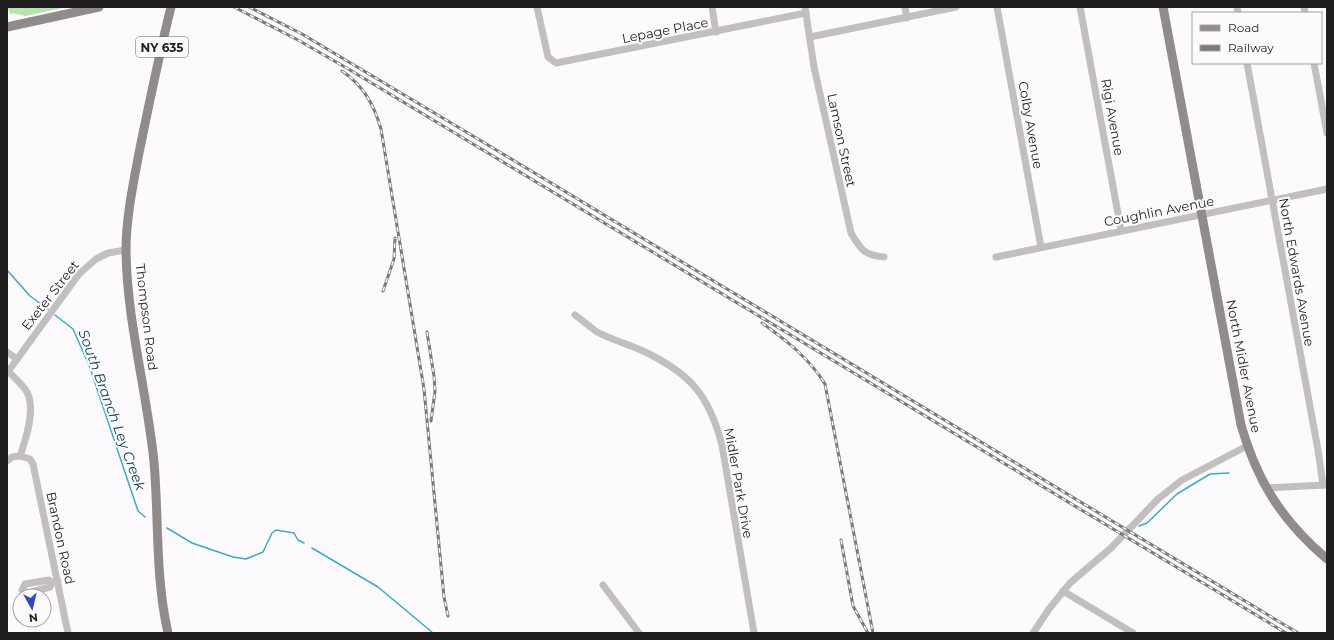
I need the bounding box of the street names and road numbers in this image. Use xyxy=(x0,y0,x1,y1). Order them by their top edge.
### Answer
street label: Lepage Place xyxy=(620,14,710,46)
road number: NY 635 xyxy=(136,37,188,57)
street label: Rigi Avenue xyxy=(1098,77,1128,157)
street label: Colby Avenue xyxy=(1015,80,1047,170)
street label: Lamson Street xyxy=(824,92,860,188)
street label: Coughlin Avenue xyxy=(1103,192,1216,230)
street label: North Edwards Avenue xyxy=(1276,196,1318,348)
street label: Exeter Street xyxy=(18,257,82,333)
street label: Thompson Road xyxy=(132,263,162,371)
street label: North Midler Avenue xyxy=(1223,298,1265,434)
street label: Midler Park Drive xyxy=(721,427,757,540)
street label: Brandon Road xyxy=(43,490,79,586)

